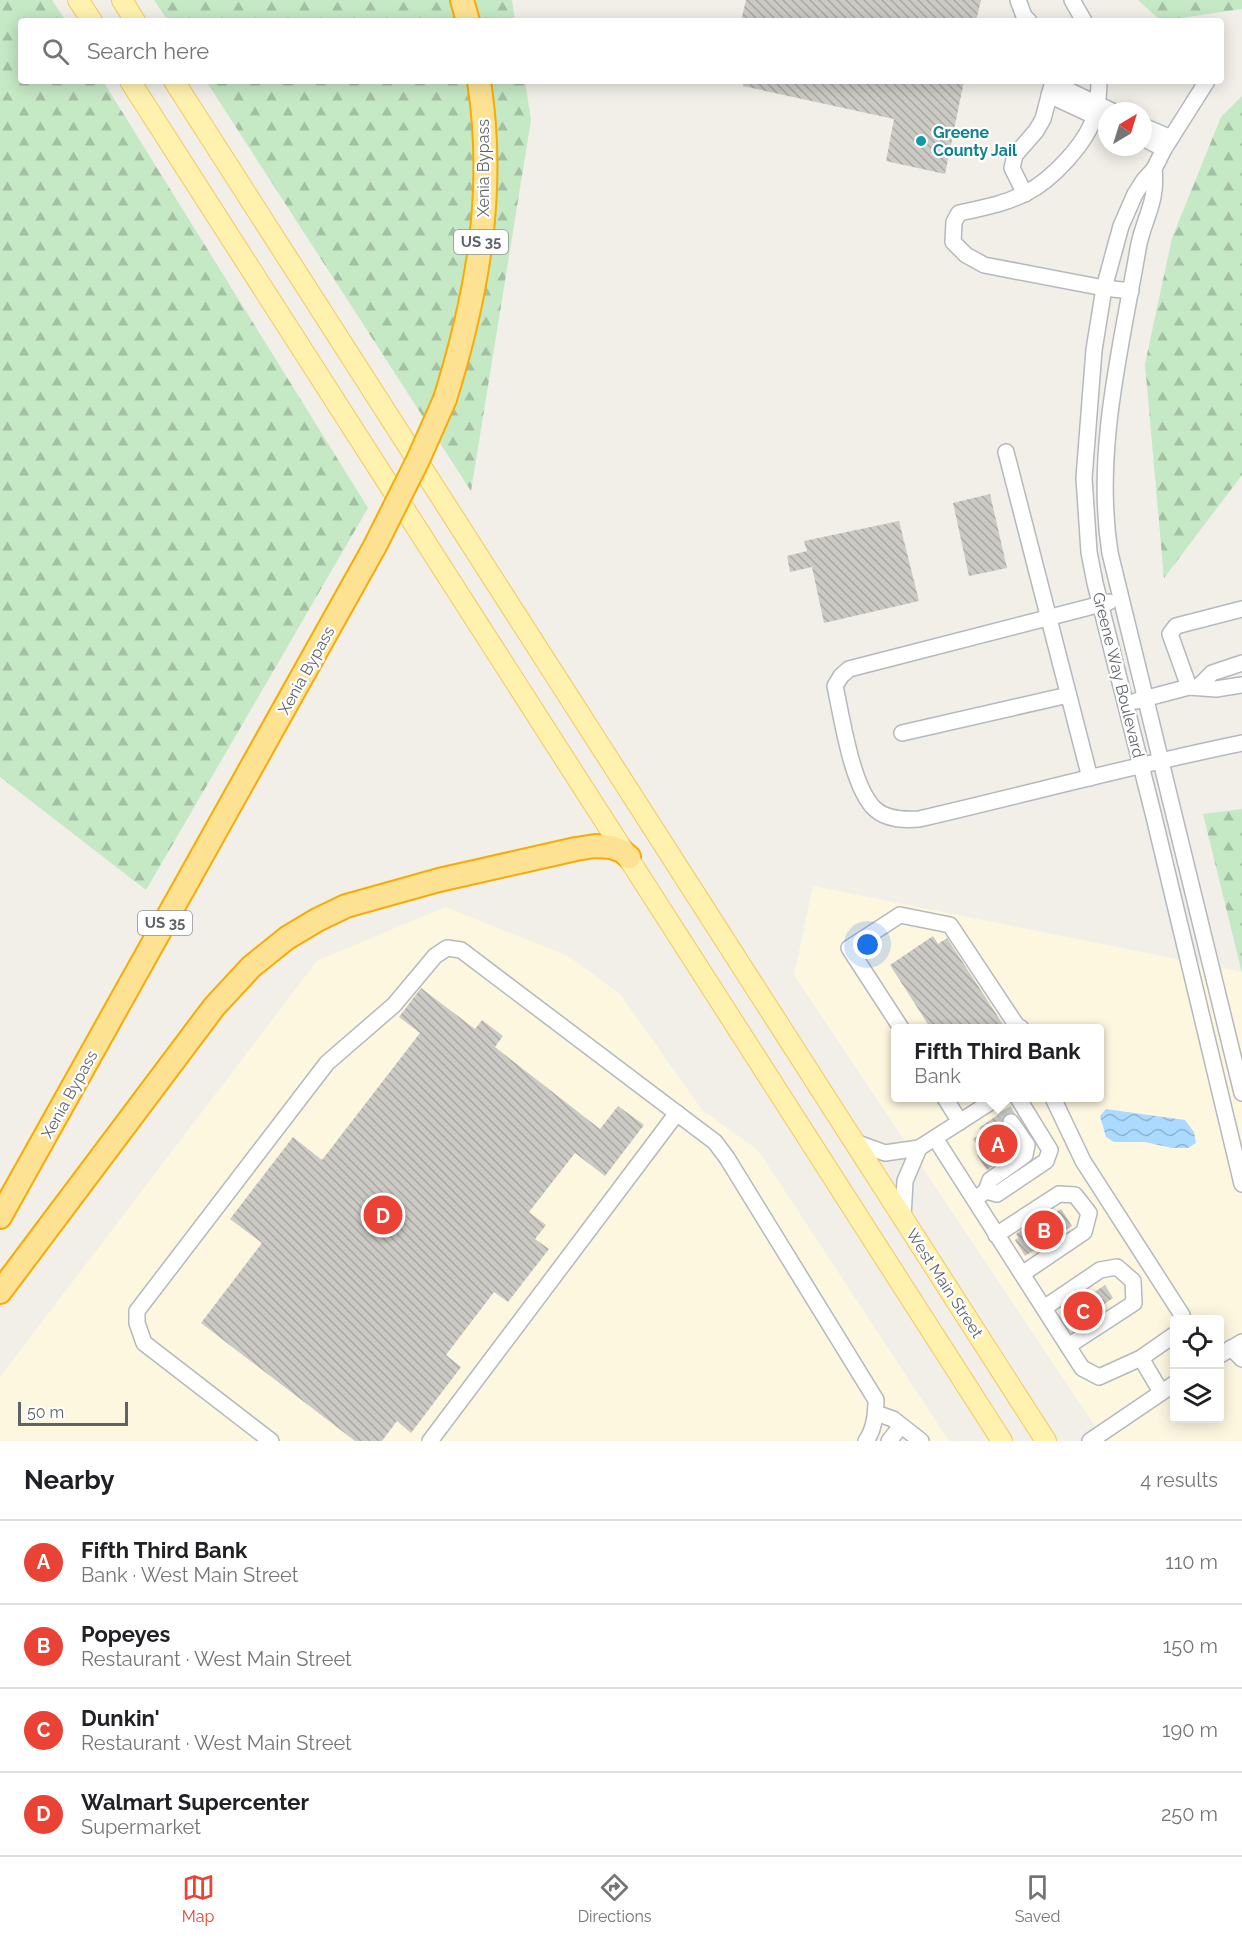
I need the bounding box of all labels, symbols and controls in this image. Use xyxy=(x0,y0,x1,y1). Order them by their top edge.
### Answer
search box xyxy=(18,18,1224,84)
icon: search xyxy=(39,35,72,68)
text: Search here xyxy=(87,38,209,64)
north arrow xyxy=(1098,102,1152,156)
street label: Xenia Bypass xyxy=(474,119,493,217)
place label: Greene County Jail xyxy=(933,123,1018,160)
marker: Greene County Jail xyxy=(914,134,928,148)
road number: US 35 xyxy=(454,230,508,254)
street label: Greene Way Boulevard xyxy=(1089,590,1148,760)
street label: Xenia Bypass xyxy=(274,623,339,718)
road number: US 35 xyxy=(138,911,192,935)
your location xyxy=(853,930,882,959)
popup xyxy=(891,1024,1104,1102)
text: Fifth Third Bank xyxy=(914,1038,1081,1064)
street label: Xenia Bypass xyxy=(37,1047,102,1142)
text: Bank xyxy=(914,1064,961,1088)
pin: A xyxy=(978,1122,1018,1166)
pin: D xyxy=(364,1192,403,1238)
pin: B xyxy=(1024,1208,1064,1252)
street label: West Main Street xyxy=(902,1225,987,1342)
pin: C xyxy=(1064,1288,1102,1334)
map controls xyxy=(1170,1315,1224,1423)
button: locate xyxy=(1170,1315,1224,1369)
button: layers xyxy=(1170,1369,1224,1423)
scale bar xyxy=(18,1399,128,1426)
text: 50 m xyxy=(27,1403,64,1422)
text: Nearby xyxy=(24,1465,114,1495)
text: 4 results xyxy=(1140,1468,1218,1492)
text: Fifth Third Bank xyxy=(81,1537,247,1563)
text: A xyxy=(37,1550,50,1574)
text: 110 m xyxy=(1165,1550,1218,1574)
text: Bank · West Main Street xyxy=(81,1563,298,1587)
text: Popeyes xyxy=(81,1621,170,1647)
text: B xyxy=(37,1634,50,1658)
text: 150 m xyxy=(1163,1634,1218,1658)
text: Restaurant · West Main Street xyxy=(81,1647,352,1671)
text: Dunkin' xyxy=(81,1705,160,1731)
text: C xyxy=(37,1718,50,1742)
text: 190 m xyxy=(1162,1718,1218,1742)
text: Restaurant · West Main Street xyxy=(81,1731,352,1755)
text: Walmart Supercenter xyxy=(81,1789,309,1815)
text: D xyxy=(36,1802,51,1826)
text: 250 m xyxy=(1161,1802,1218,1826)
text: Supermarket xyxy=(81,1815,201,1839)
tab: Map xyxy=(182,1871,215,1926)
tab: Directions xyxy=(578,1871,652,1926)
tab: Saved xyxy=(1015,1871,1060,1926)

